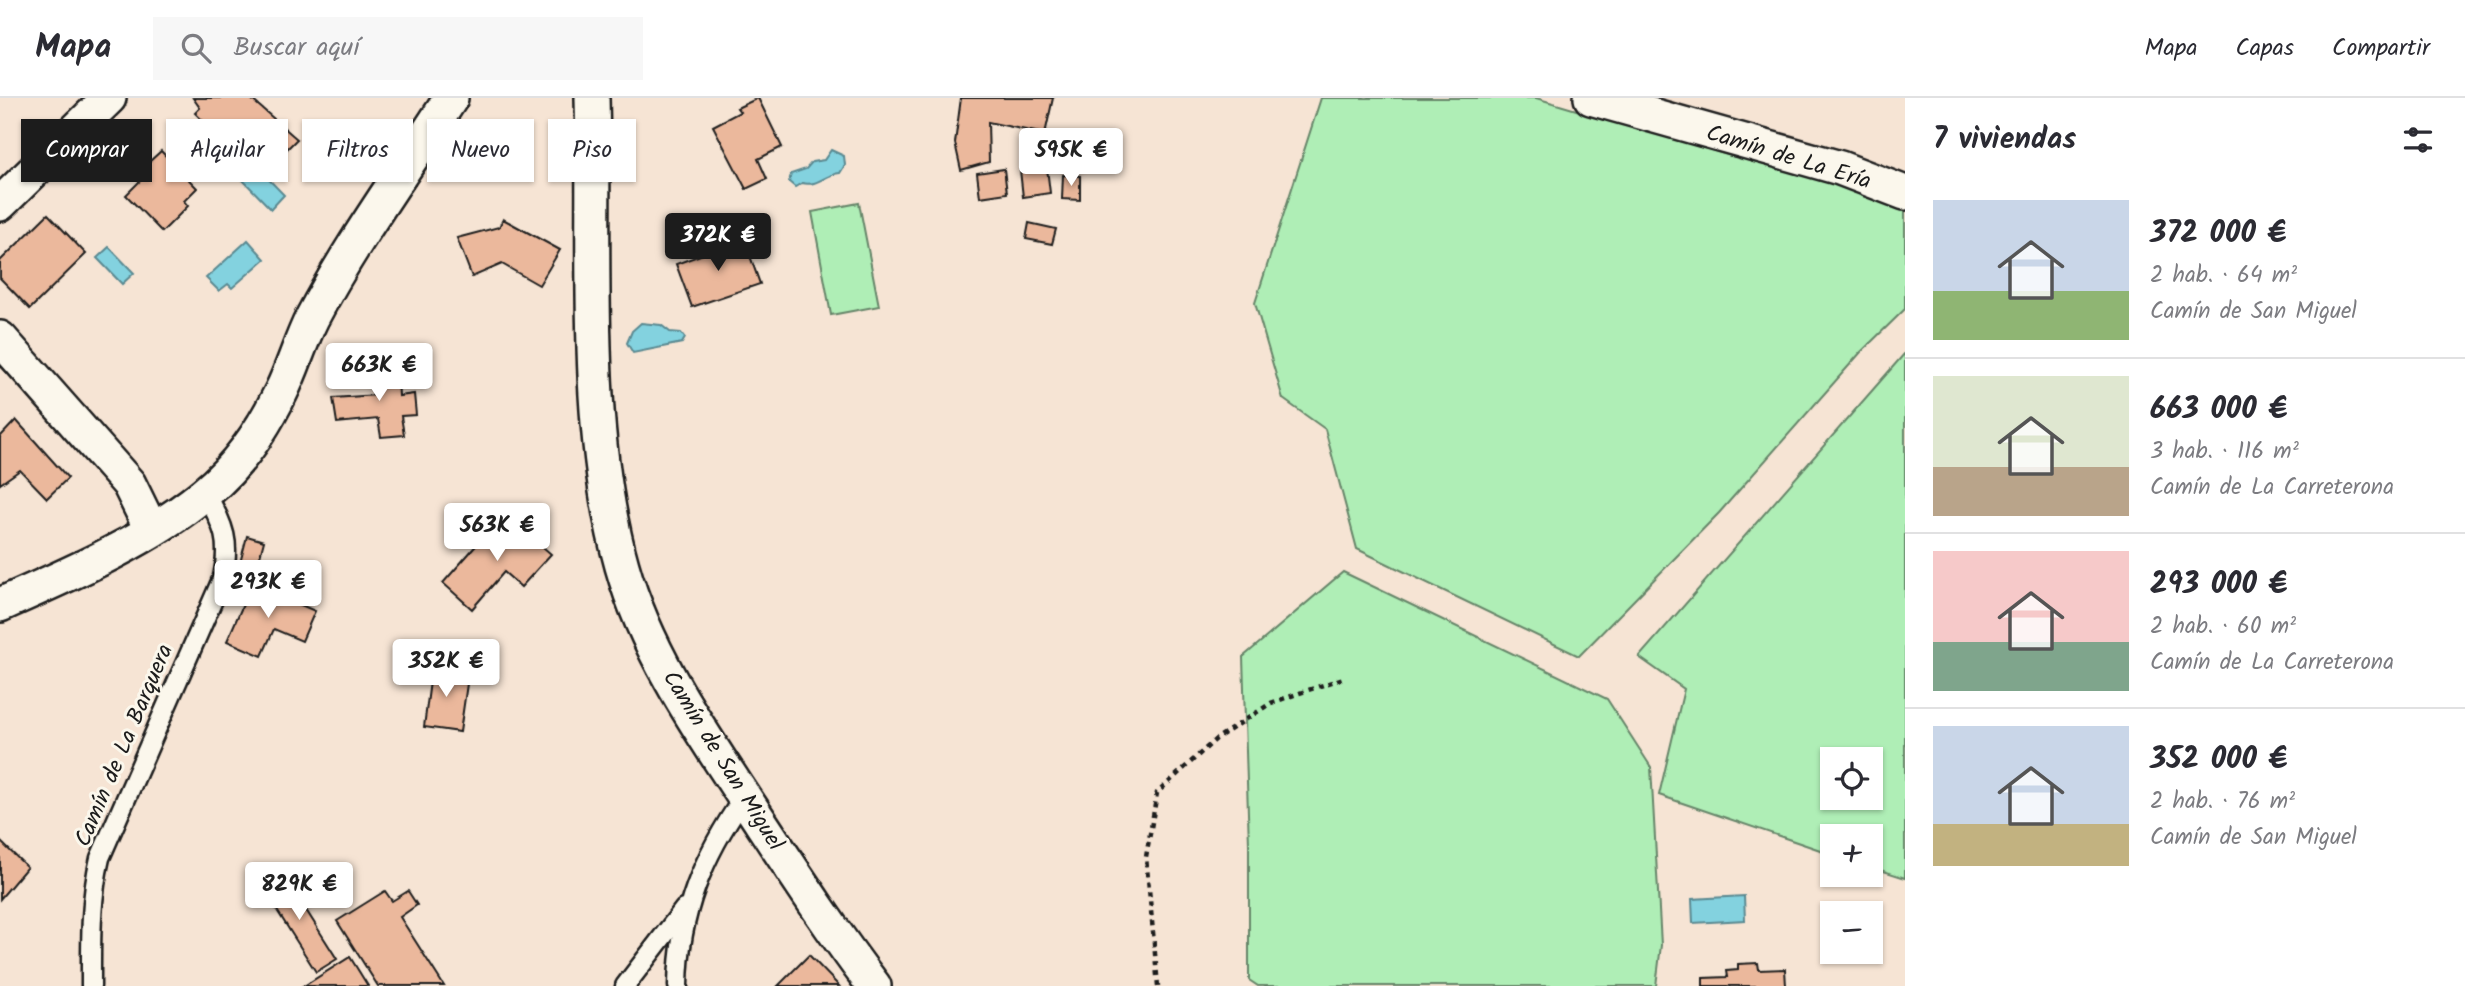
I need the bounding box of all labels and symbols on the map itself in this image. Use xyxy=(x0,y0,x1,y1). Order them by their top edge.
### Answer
street label: Camín de La Ería xyxy=(1701,116,1875,200)
pin: 595K € xyxy=(1014,129,1128,188)
pin: 372K € xyxy=(661,214,775,273)
pin: 663K € xyxy=(322,344,436,403)
pin: 563K € xyxy=(440,504,554,563)
pin: 293K € xyxy=(211,560,325,620)
street label: Camín de La Barquera xyxy=(66,639,184,853)
pin: 352K € xyxy=(389,640,503,699)
street label: Camín de San Miguel xyxy=(652,664,793,859)
pin: 829K € xyxy=(242,862,356,922)

